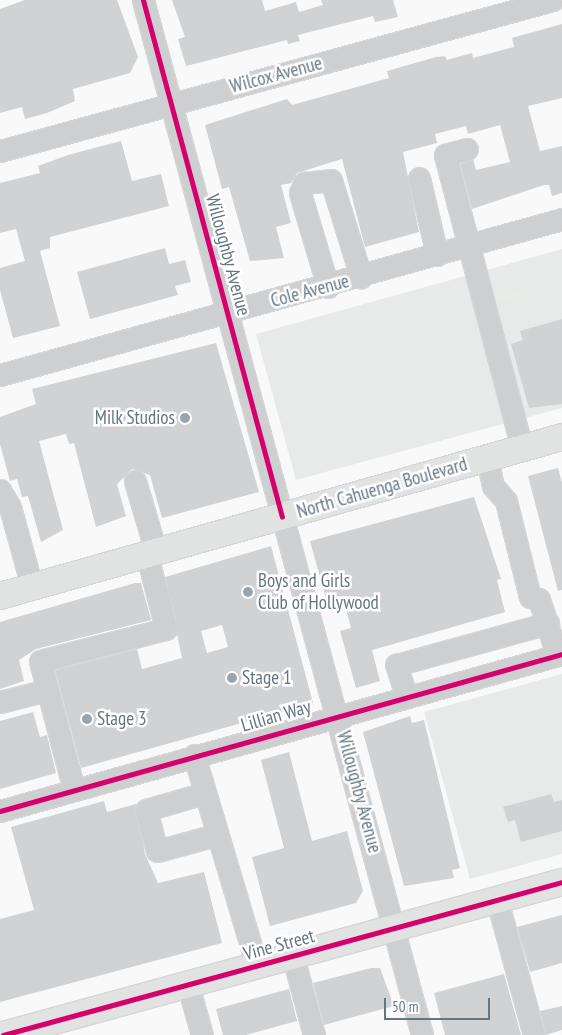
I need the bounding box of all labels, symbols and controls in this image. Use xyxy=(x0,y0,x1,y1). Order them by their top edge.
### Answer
street label: Wilcox Avenue xyxy=(227,52,325,98)
street label: Willoughby Avenue xyxy=(201,191,255,319)
street label: Cole Avenue xyxy=(268,270,352,312)
place label: Milk Studios xyxy=(94,407,175,429)
marker: Milk Studios xyxy=(179,412,191,424)
street label: North Cahuenga Boulevard xyxy=(294,453,470,523)
place label: Boys and Girls Club of Hollywood xyxy=(258,570,379,614)
marker: Boys and Girls Club of Hollywood xyxy=(242,586,254,598)
place label: Stage 1 xyxy=(242,667,292,689)
marker: Stage 1 xyxy=(226,672,238,684)
street label: Lillian Way xyxy=(238,695,314,737)
place label: Stage 3 xyxy=(97,708,147,730)
marker: Stage 3 xyxy=(81,713,93,725)
street label: Willoughby Avenue xyxy=(332,728,386,856)
street label: Vine Street xyxy=(241,925,317,965)
scale bar xyxy=(387,988,493,1020)
text: 50 m xyxy=(392,997,418,1016)

